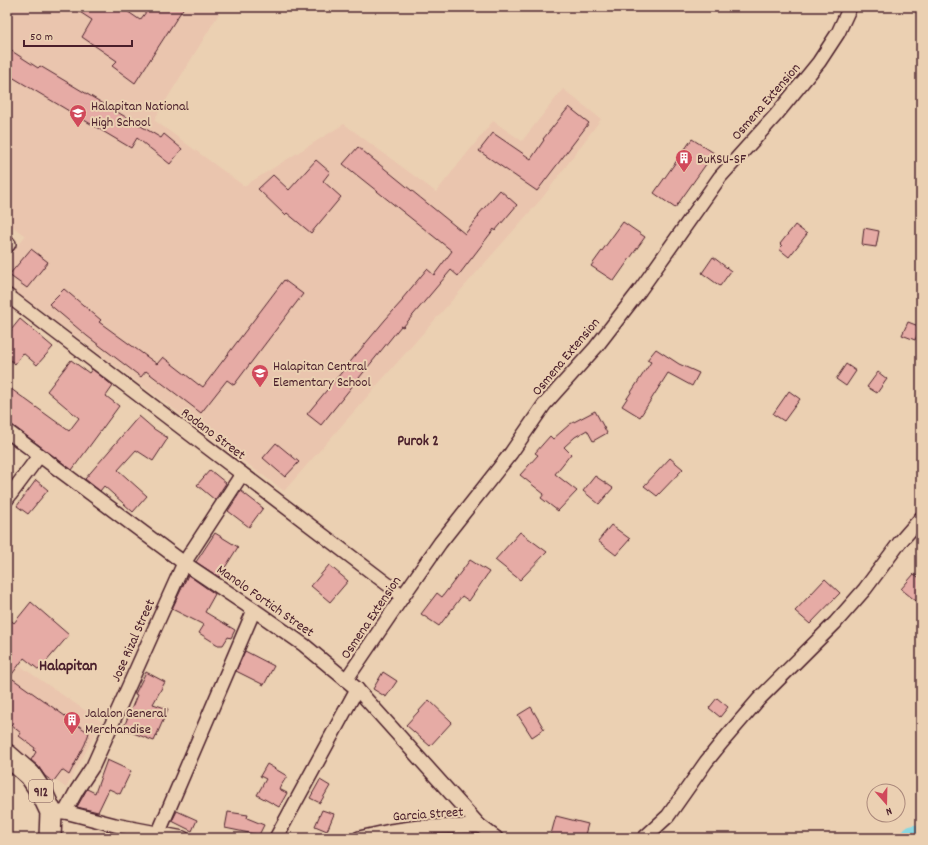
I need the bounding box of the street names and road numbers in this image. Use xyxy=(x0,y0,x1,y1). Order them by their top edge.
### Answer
street label: Osmena Extension xyxy=(727,59,806,145)
street label: Osmena Extension xyxy=(528,314,605,401)
street label: Rodano Street xyxy=(176,404,249,465)
street label: Manolo Fortich Street xyxy=(212,560,318,643)
street label: Osmena Extension xyxy=(336,573,407,664)
street label: Jose Rizal Street xyxy=(107,596,161,685)
road number: 912 xyxy=(29,780,53,802)
street label: Garcia Street xyxy=(392,803,464,827)

